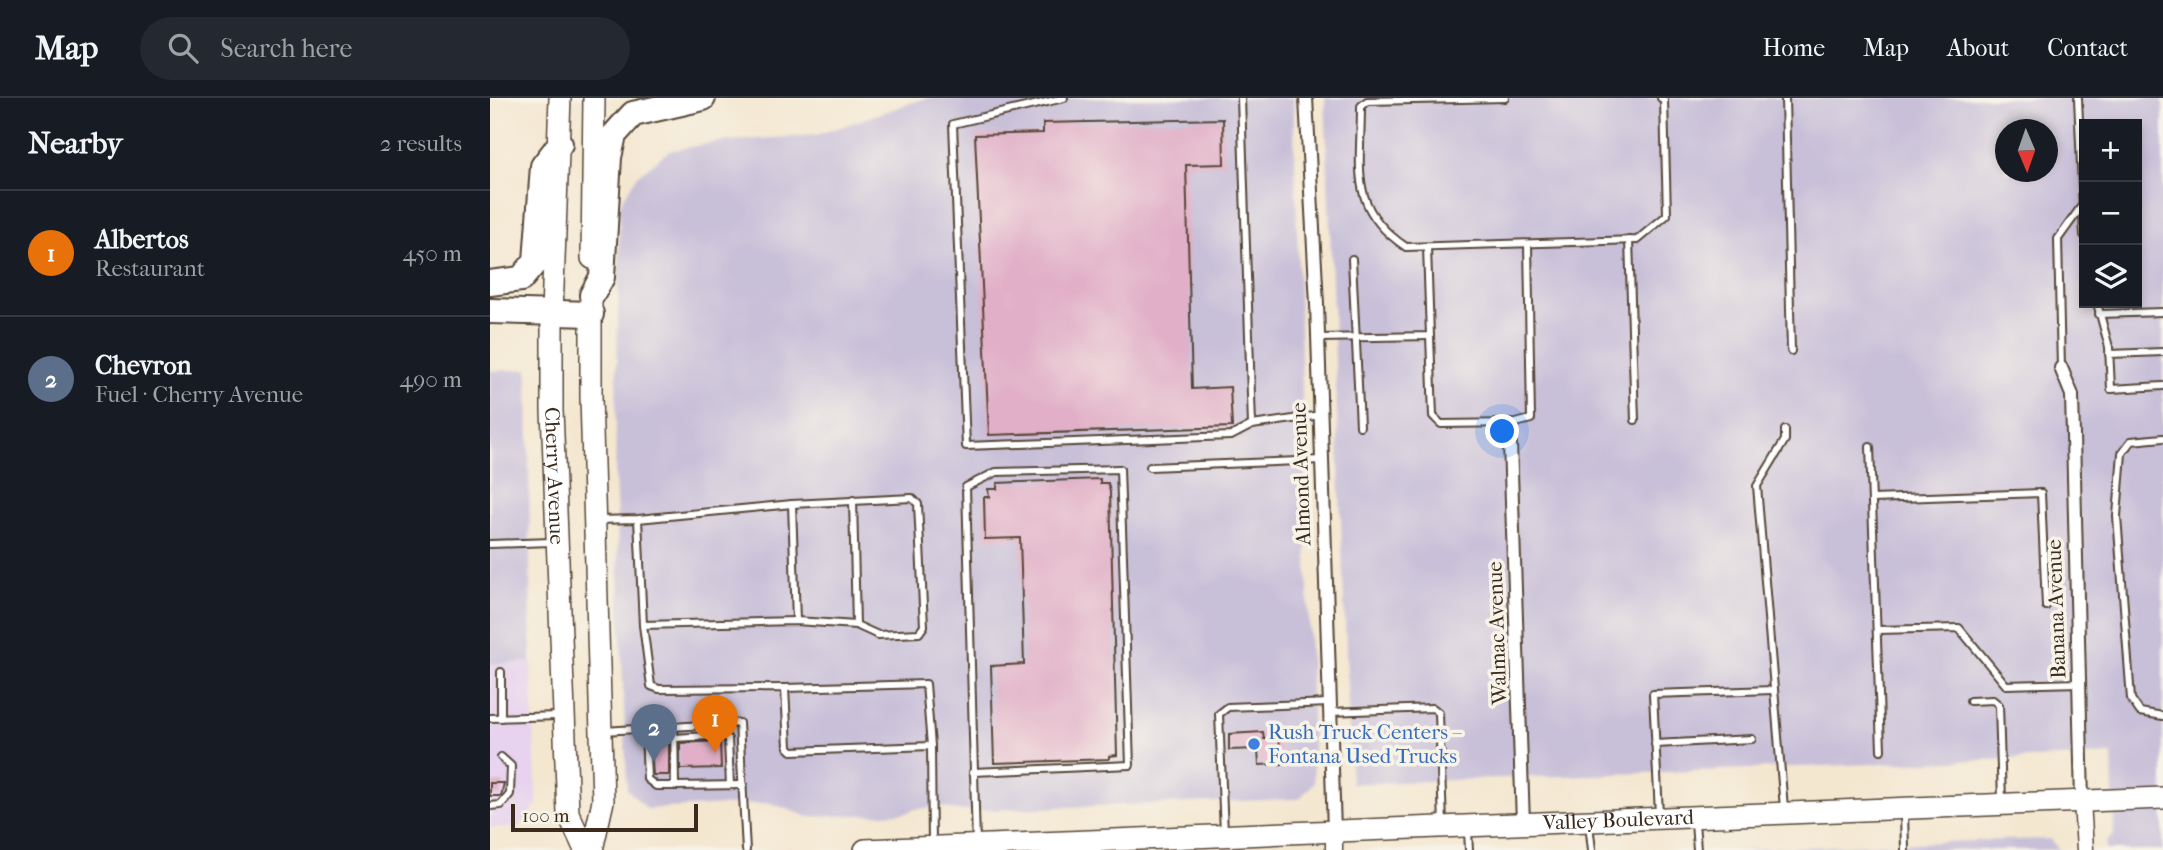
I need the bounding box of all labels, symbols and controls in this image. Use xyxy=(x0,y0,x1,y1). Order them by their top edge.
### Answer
search box xyxy=(140,17,630,80)
text: Map xyxy=(35,29,98,68)
icon: search xyxy=(164,29,202,67)
text: Search here xyxy=(220,33,352,64)
text: Home xyxy=(1763,34,1825,62)
text: Map xyxy=(1863,34,1909,62)
text: About xyxy=(1947,34,2009,62)
text: Contact xyxy=(2047,34,2128,62)
north arrow xyxy=(1995,119,2058,182)
map controls xyxy=(2079,119,2142,308)
button: + xyxy=(2079,119,2142,182)
text: Nearby xyxy=(28,126,123,161)
text: 2 results xyxy=(380,130,462,157)
button: − xyxy=(2079,182,2142,245)
text: Albertos xyxy=(95,224,189,255)
text: 1 xyxy=(47,240,55,267)
text: 450 m xyxy=(402,240,462,267)
button: layers xyxy=(2079,245,2142,308)
text: Restaurant xyxy=(95,255,205,282)
text: Chevron xyxy=(95,350,192,381)
text: 2 xyxy=(45,366,57,393)
text: 490 m xyxy=(400,366,462,393)
text: Fuel · Cherry Avenue xyxy=(95,381,303,408)
street label: Almond Avenue xyxy=(1287,402,1316,547)
street label: Cherry Avenue xyxy=(540,407,569,545)
your location xyxy=(1485,414,1519,448)
street label: Banana Avenue xyxy=(2042,539,2070,679)
street label: Walmac Avenue xyxy=(1483,561,1512,706)
pin: 1 xyxy=(692,695,738,753)
pin: 2 xyxy=(631,704,677,762)
place label: Rush Truck Centers – Fontana Used Trucks xyxy=(1268,720,1462,768)
marker: Rush Truck Centers – Fontana Used Trucks xyxy=(1246,736,1262,752)
scale bar xyxy=(511,801,698,833)
text: 100 m xyxy=(522,805,570,827)
street label: Valley Boulevard xyxy=(1541,805,1695,835)

